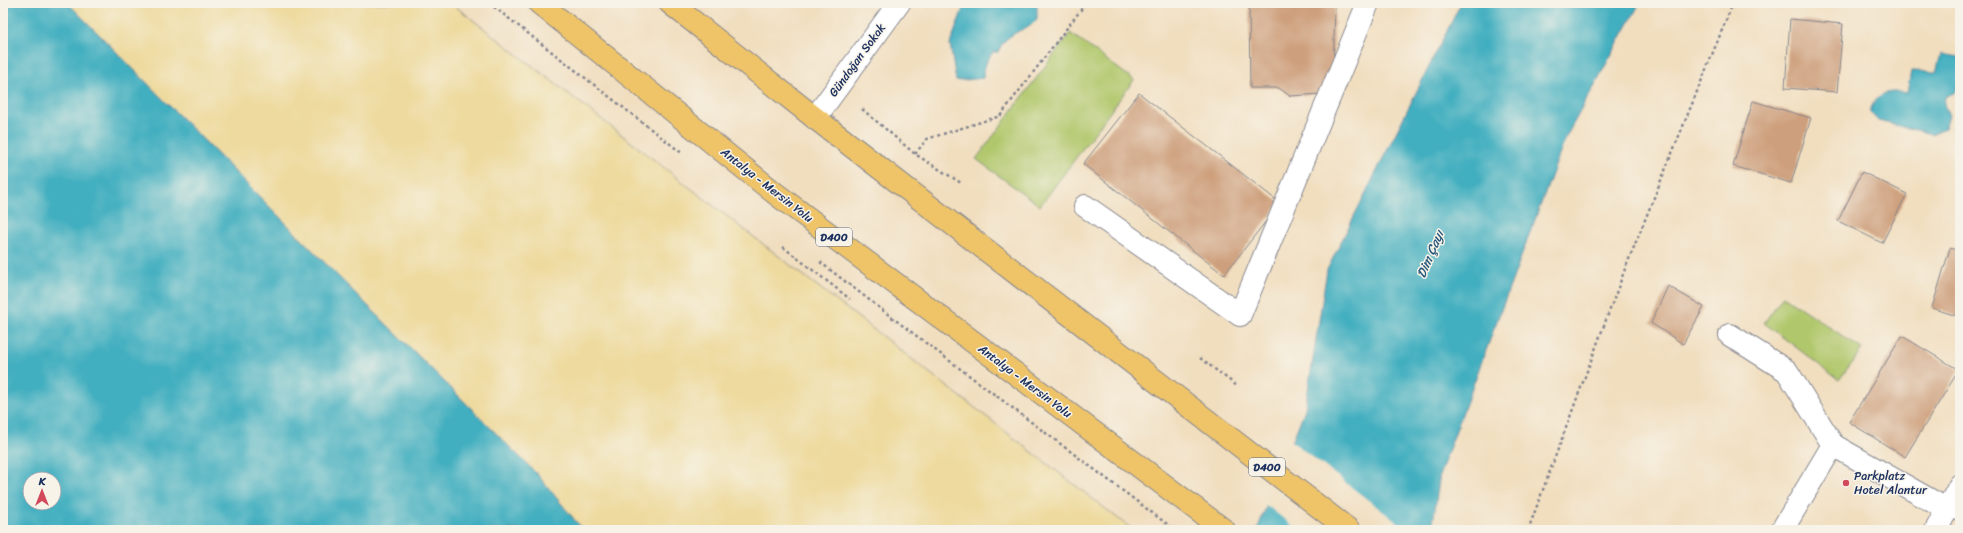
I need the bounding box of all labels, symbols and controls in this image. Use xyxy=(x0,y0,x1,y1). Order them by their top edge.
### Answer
street label: Gündoğan Sokak xyxy=(823,18,892,102)
street label: Antalya - Mersin Yolu xyxy=(715,141,819,229)
water label: Dim Çayı xyxy=(1410,225,1451,281)
road number: D400 xyxy=(816,228,852,246)
street label: Antalya - Mersin Yolu xyxy=(972,338,1077,424)
road number: D400 xyxy=(1249,458,1285,476)
place label: Parkplatz Hotel Alantur xyxy=(1854,465,1928,501)
north arrow xyxy=(22,471,62,511)
text: K xyxy=(38,472,47,491)
marker: Parkplatz Hotel Alantur xyxy=(1841,478,1851,488)

